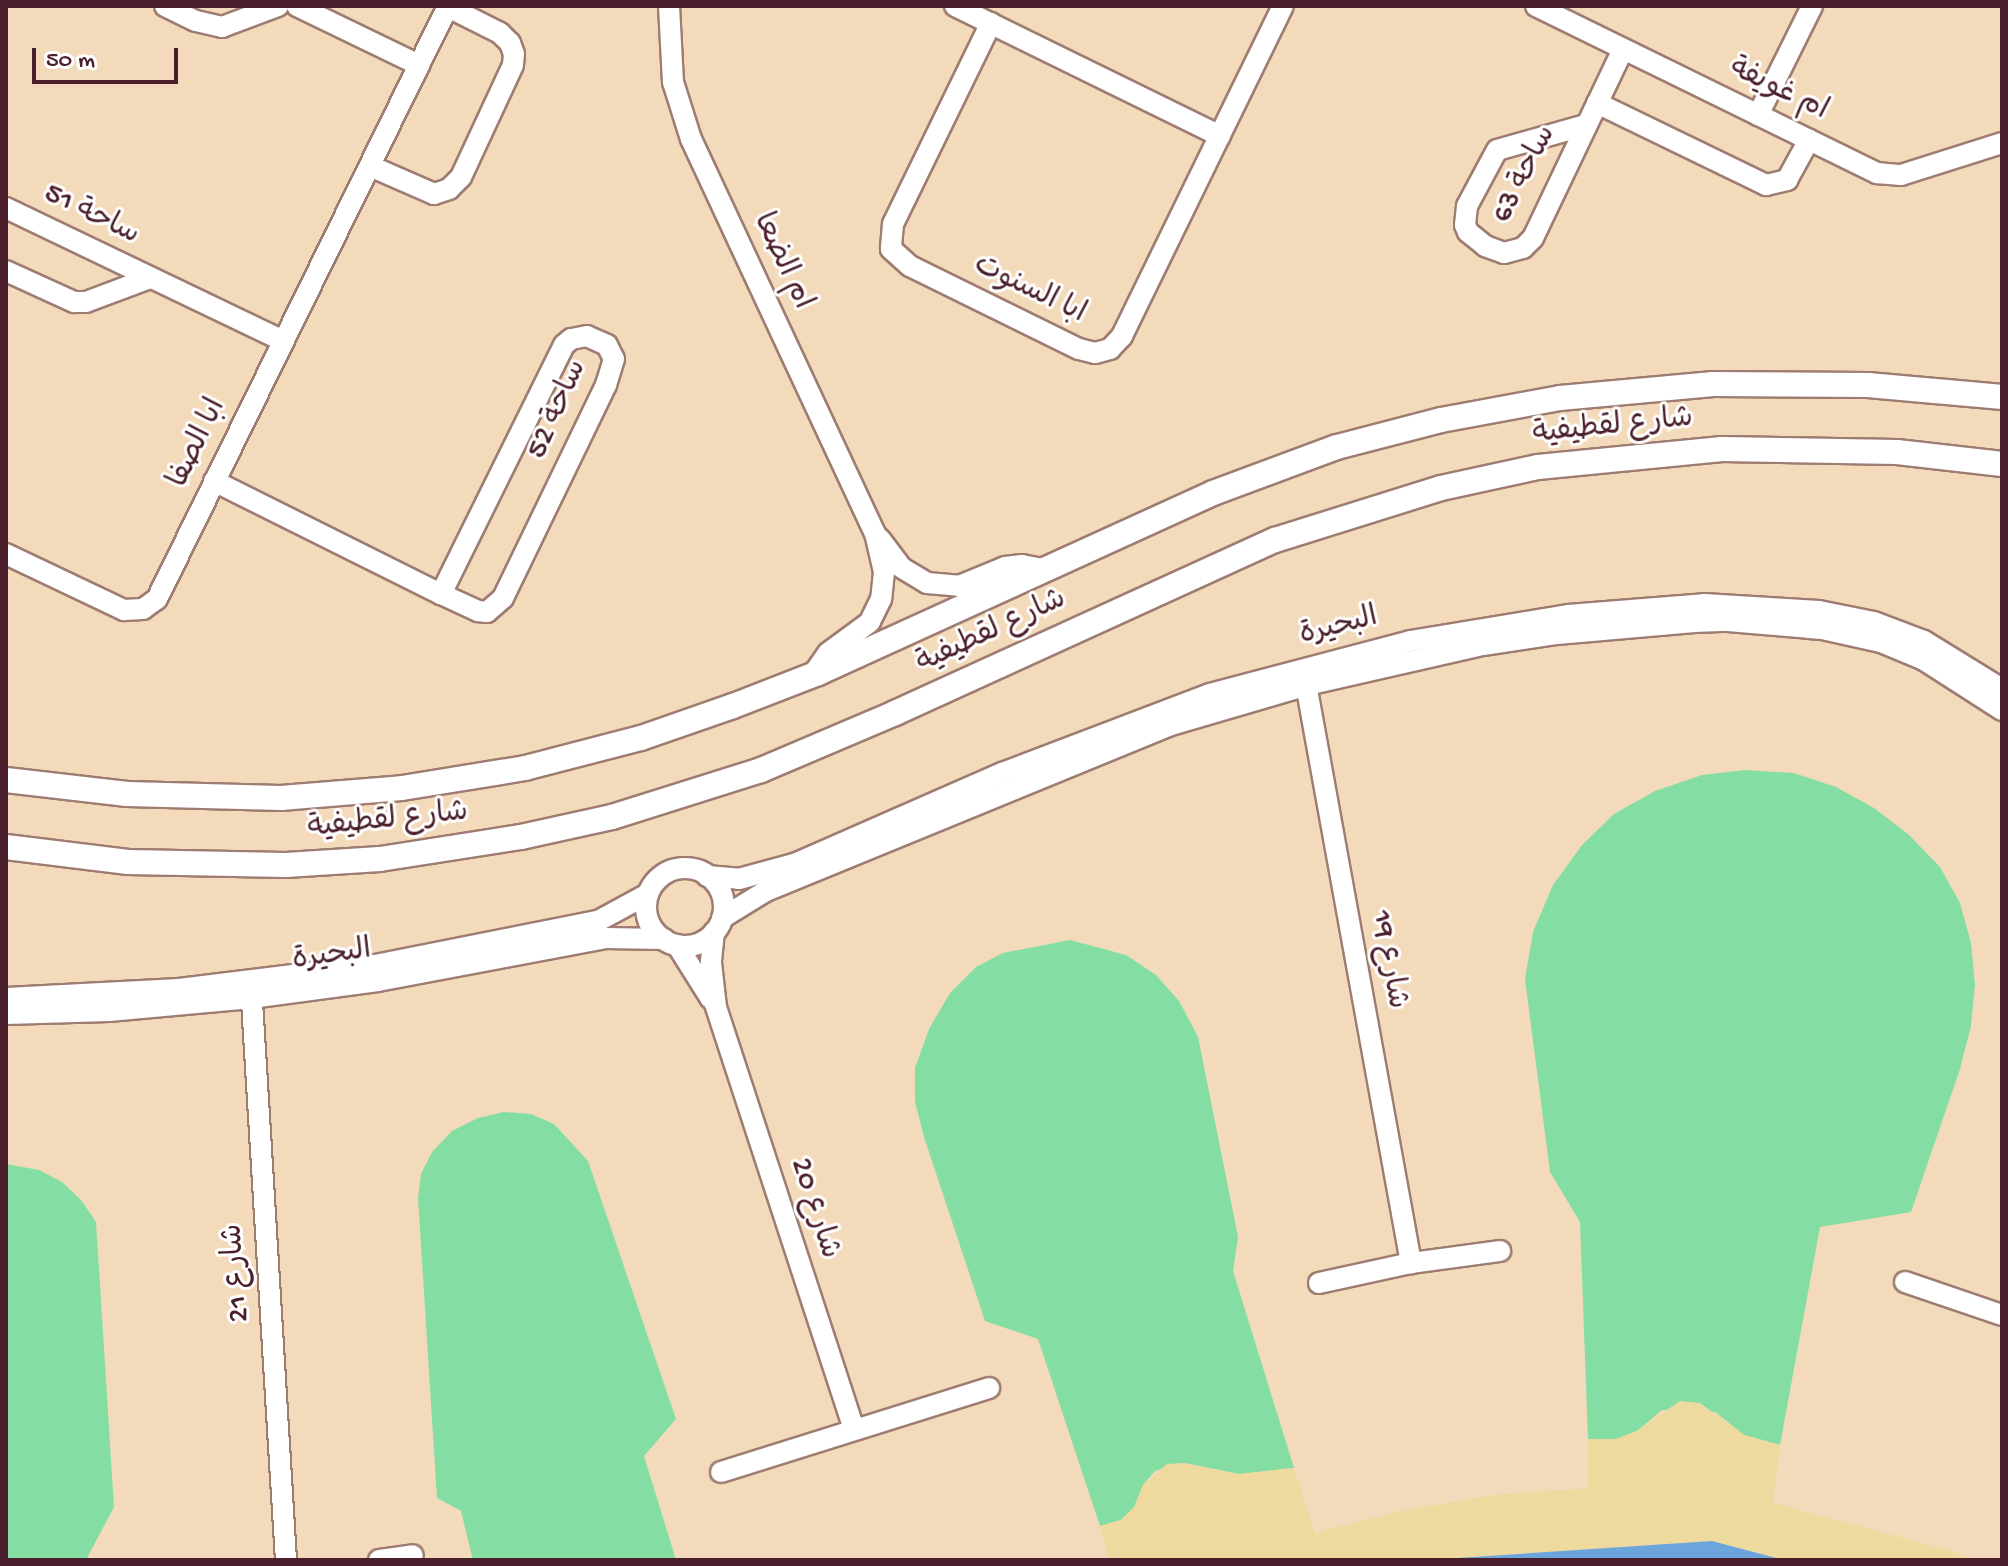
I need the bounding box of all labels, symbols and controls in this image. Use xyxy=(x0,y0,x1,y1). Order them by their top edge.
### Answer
scale bar xyxy=(36,32,182,82)
text: 50 m xyxy=(46,47,95,76)
street label: ام غويفة xyxy=(1723,52,1833,130)
street label: ساحة 63 xyxy=(1486,120,1566,230)
street label: ساحة 51 xyxy=(37,178,145,254)
street label: ام الضعا xyxy=(743,208,819,316)
street label: ابا السنوت xyxy=(967,248,1091,334)
street label: ساحة 52 xyxy=(521,355,597,465)
street label: ابا الصفا xyxy=(162,393,236,495)
street label: شارع لقطيفية xyxy=(1531,402,1695,454)
street label: شارع لقطيفية xyxy=(911,583,1073,683)
street label: البحيرة xyxy=(1296,601,1382,655)
street label: شارع لقطيفية xyxy=(306,796,470,848)
street label: شارع 19 xyxy=(1361,908,1413,1012)
street label: البحيرة xyxy=(290,934,374,980)
street label: شارع 20 xyxy=(780,1154,846,1264)
street label: شارع 21 xyxy=(217,1222,259,1324)

